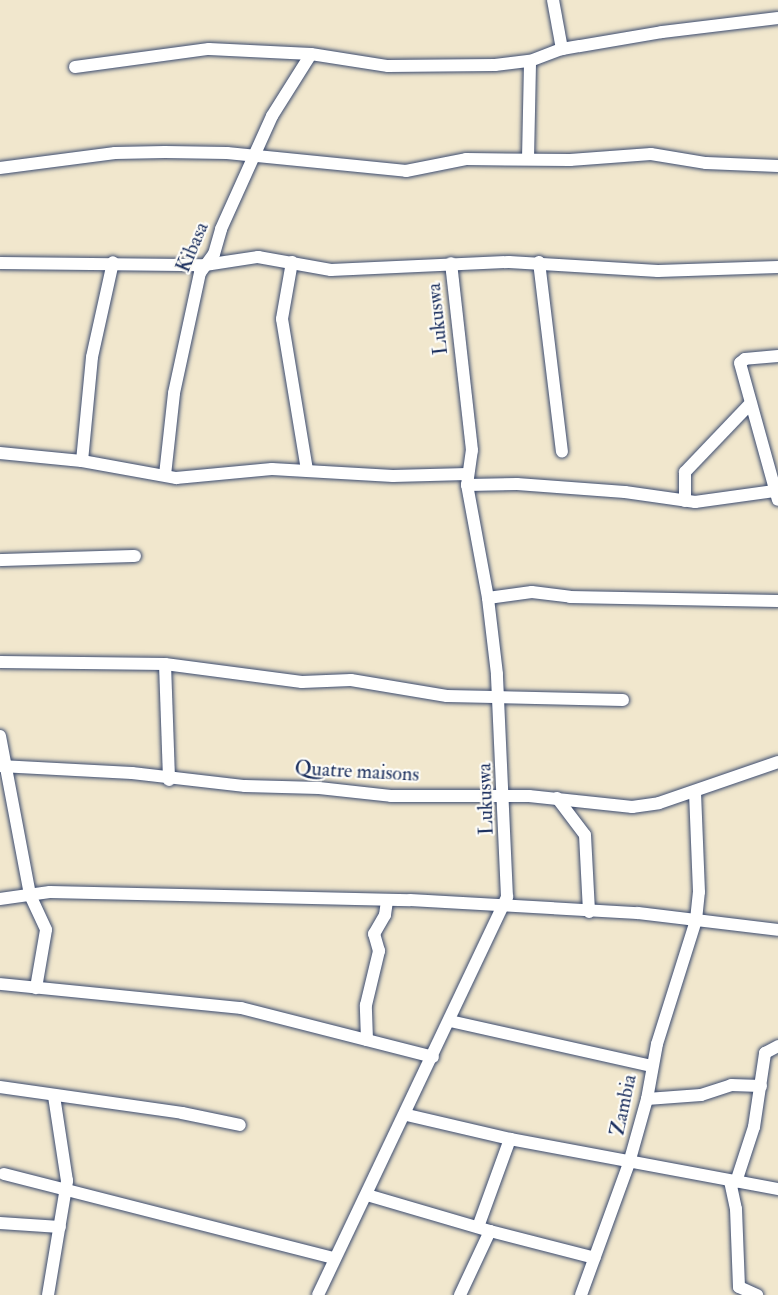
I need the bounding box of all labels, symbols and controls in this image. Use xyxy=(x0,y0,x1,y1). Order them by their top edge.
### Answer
street label: Kibasa xyxy=(171,218,213,276)
street label: Lukuswa xyxy=(421,282,453,356)
street label: Quatre maisons xyxy=(294,756,420,786)
street label: Lukuswa xyxy=(472,763,498,835)
street label: Zambia xyxy=(605,1072,641,1138)

